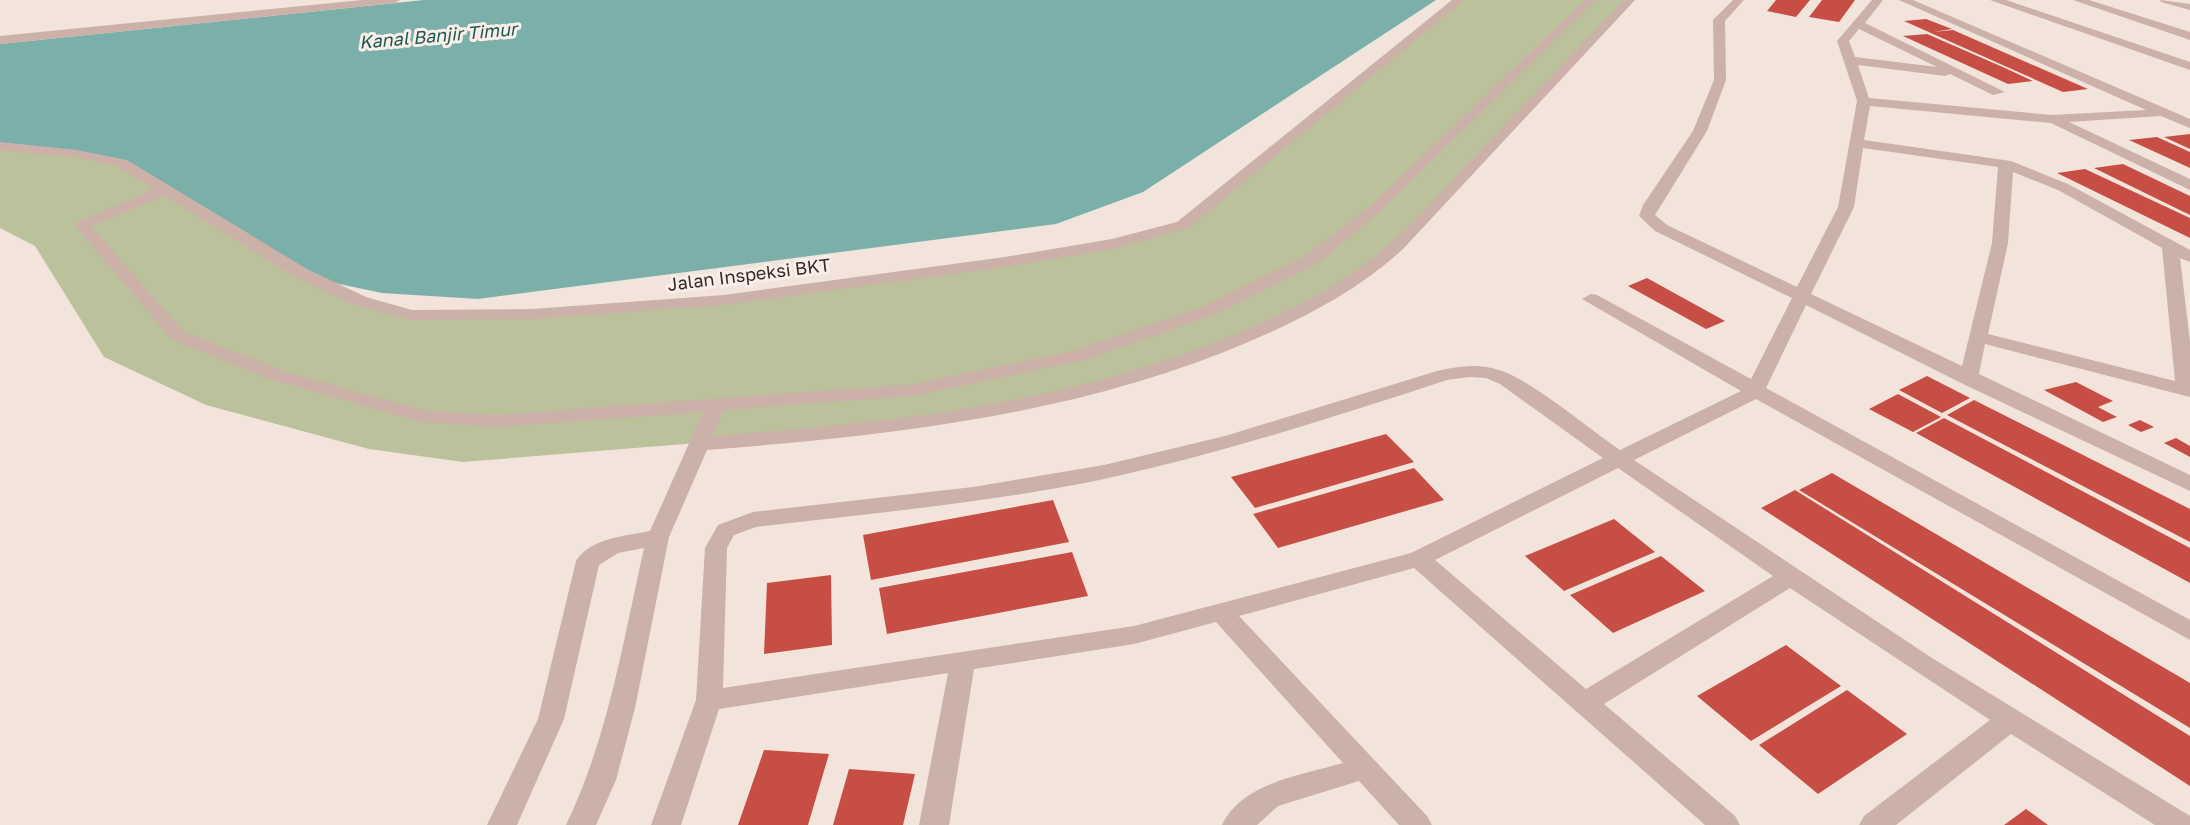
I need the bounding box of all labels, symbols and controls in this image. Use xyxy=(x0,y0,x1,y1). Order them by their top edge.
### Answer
water label: Kanal Banjir Timur xyxy=(358,17,521,53)
street label: Jalan Inspeksi BKT xyxy=(666,253,832,295)

